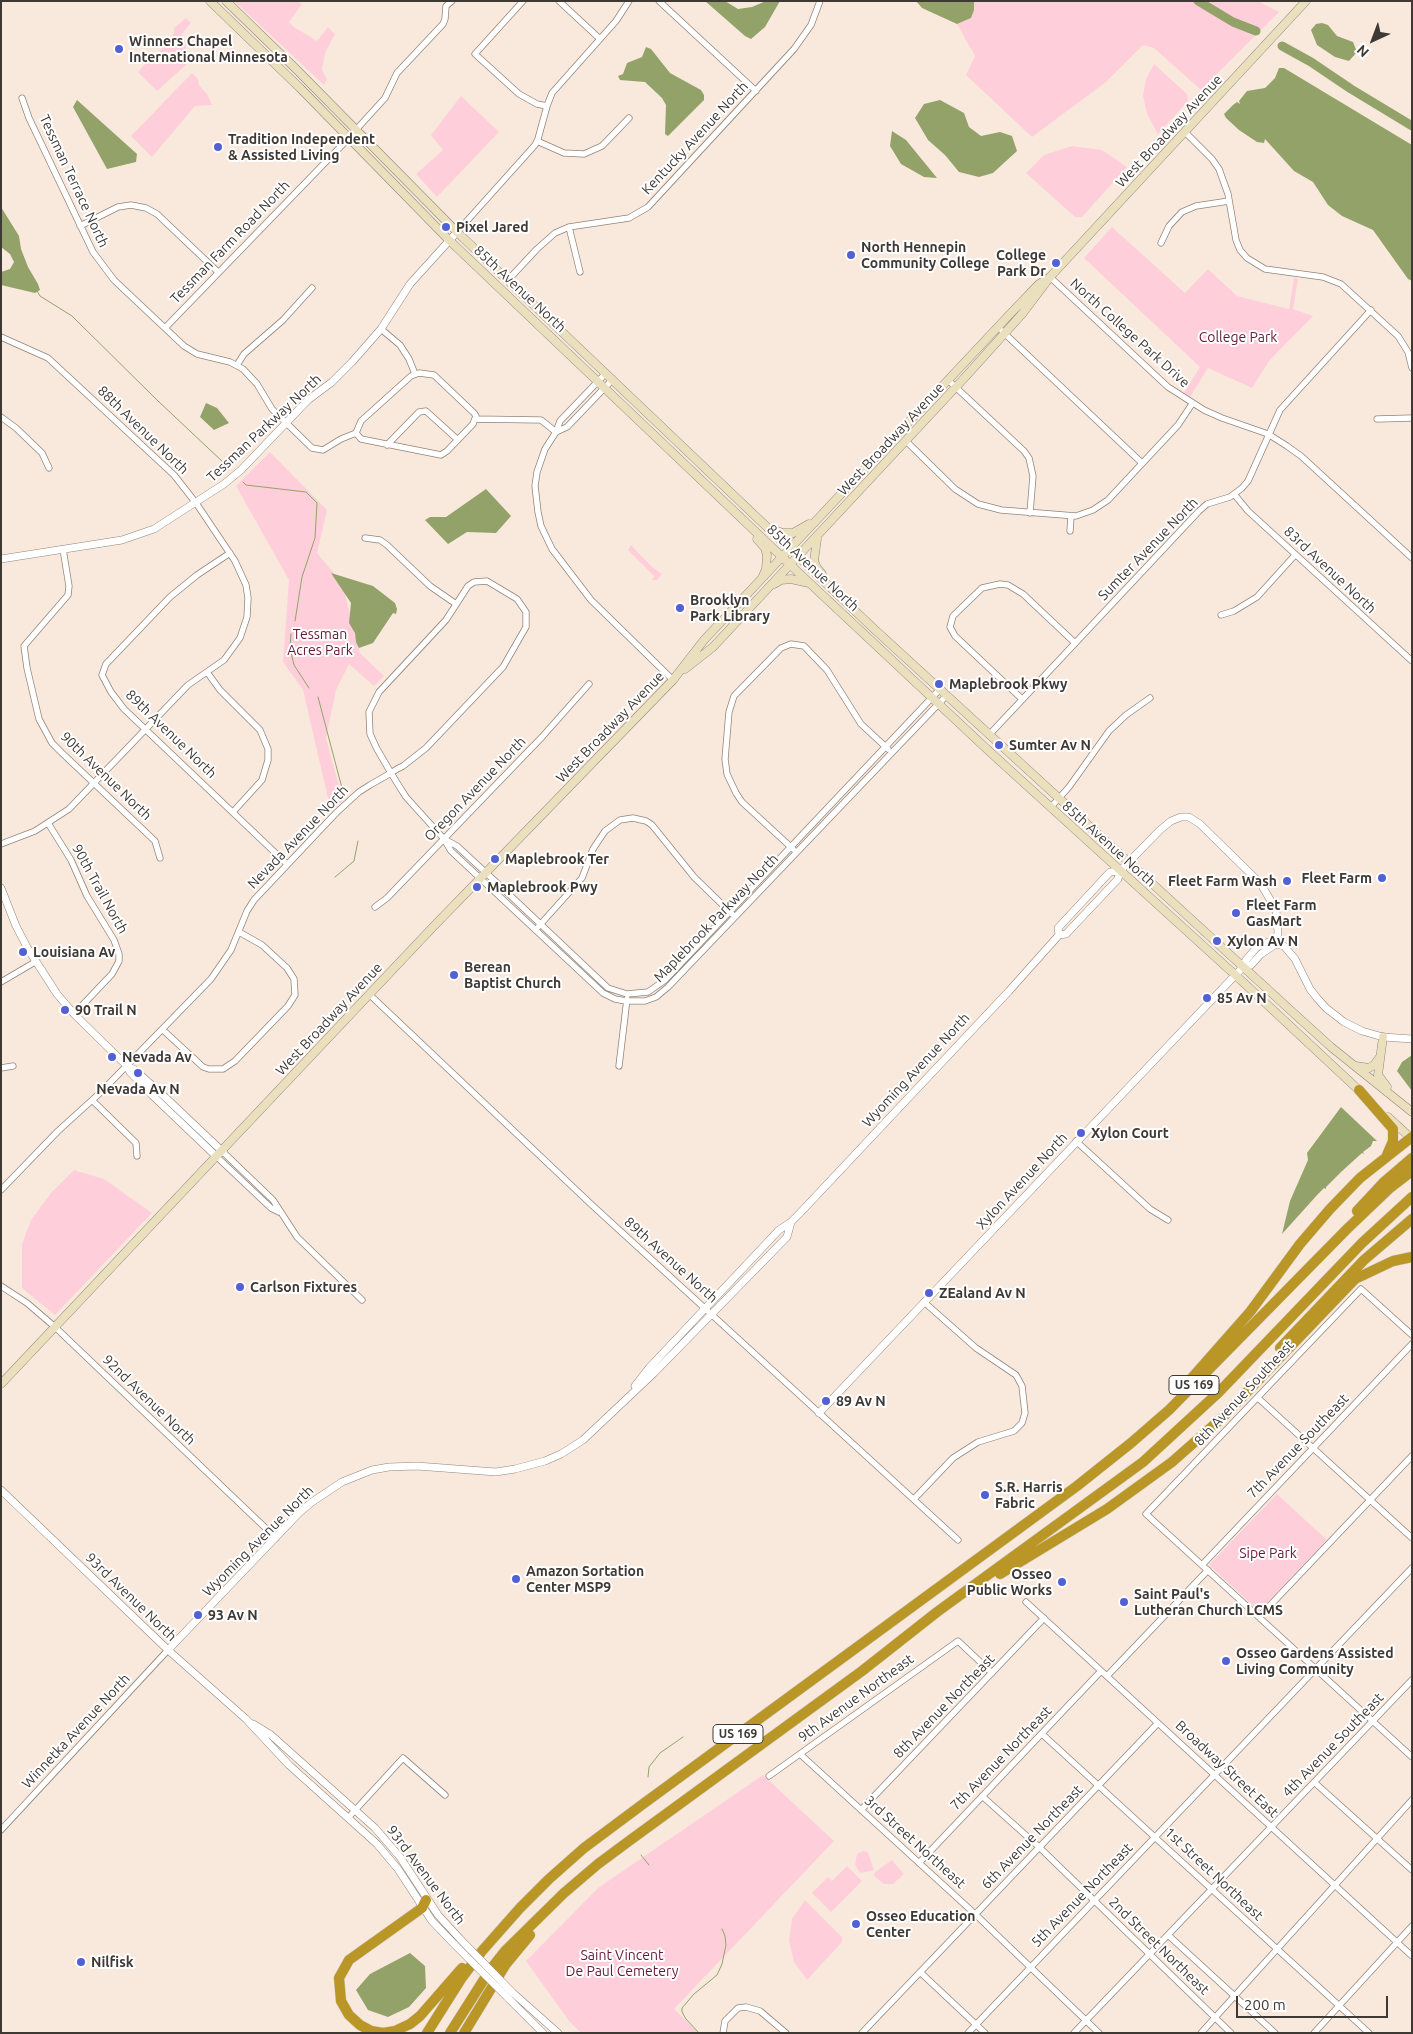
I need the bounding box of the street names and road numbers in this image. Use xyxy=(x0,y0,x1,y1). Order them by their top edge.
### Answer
street label: West Broadway Avenue xyxy=(1112,71,1226,191)
street label: Kentucky Avenue North xyxy=(638,78,752,198)
street label: Tessman Terrace North xyxy=(36,112,112,250)
street label: Tessman Farm Road North xyxy=(167,177,293,307)
street label: 85th Avenue North xyxy=(470,242,570,336)
street label: North College Park Drive xyxy=(1067,275,1193,391)
street label: Tessman Parkway North xyxy=(203,371,325,485)
street label: West Broadway Avenue xyxy=(834,379,948,499)
street label: 88th Avenue North xyxy=(94,382,192,478)
street label: Sumter Avenue North xyxy=(1095,494,1201,604)
street label: 85th Avenue North xyxy=(763,521,863,615)
street label: 83rd Avenue North xyxy=(1280,523,1380,617)
street label: West Broadway Avenue xyxy=(552,668,668,786)
street label: 89th Avenue North xyxy=(122,686,220,782)
street label: 90th Avenue North xyxy=(57,728,155,824)
street label: Oregon Avenue North xyxy=(421,733,529,845)
street label: Nevada Avenue North xyxy=(244,782,352,892)
street label: 85th Avenue North xyxy=(1059,798,1159,890)
street label: 90th Trail North xyxy=(69,841,131,937)
street label: Maplebrook Parkway North xyxy=(650,850,782,986)
street label: West Broadway Avenue xyxy=(272,959,386,1079)
street label: Wyoming Avenue North xyxy=(859,1009,973,1131)
street label: Xylon Avenue North xyxy=(973,1129,1071,1233)
street label: 89th Avenue North xyxy=(621,1214,721,1306)
street label: 8th Avenue Southeast xyxy=(1191,1337,1297,1449)
street label: 92nd Avenue North xyxy=(99,1351,199,1449)
road number: US 169 xyxy=(1169,1376,1219,1394)
street label: 7th Avenue Southeast xyxy=(1244,1390,1352,1502)
street label: Wyoming Avenue North xyxy=(199,1482,317,1600)
street label: 93rd Avenue North xyxy=(82,1549,180,1645)
street label: 8th Avenue Northeast xyxy=(890,1650,998,1762)
street label: 9th Avenue Northeast xyxy=(795,1651,917,1745)
street label: Winnetka Avenue North xyxy=(18,1670,134,1792)
street label: 4th Avenue Southeast xyxy=(1279,1689,1387,1801)
street label: 7th Avenue Northeast xyxy=(947,1702,1055,1814)
street label: Broadway Street East xyxy=(1172,1717,1282,1821)
road number: US 169 xyxy=(713,1725,763,1744)
street label: 6th Avenue Northeast xyxy=(978,1781,1086,1893)
street label: 3rd Street Northeast xyxy=(861,1792,969,1892)
street label: 93rd Avenue North xyxy=(383,1822,469,1928)
street label: 1st Street Northeast xyxy=(1161,1824,1267,1924)
street label: 5th Avenue Northeast xyxy=(1028,1839,1136,1951)
street label: 2nd Street Northeast xyxy=(1105,1894,1213,1998)

